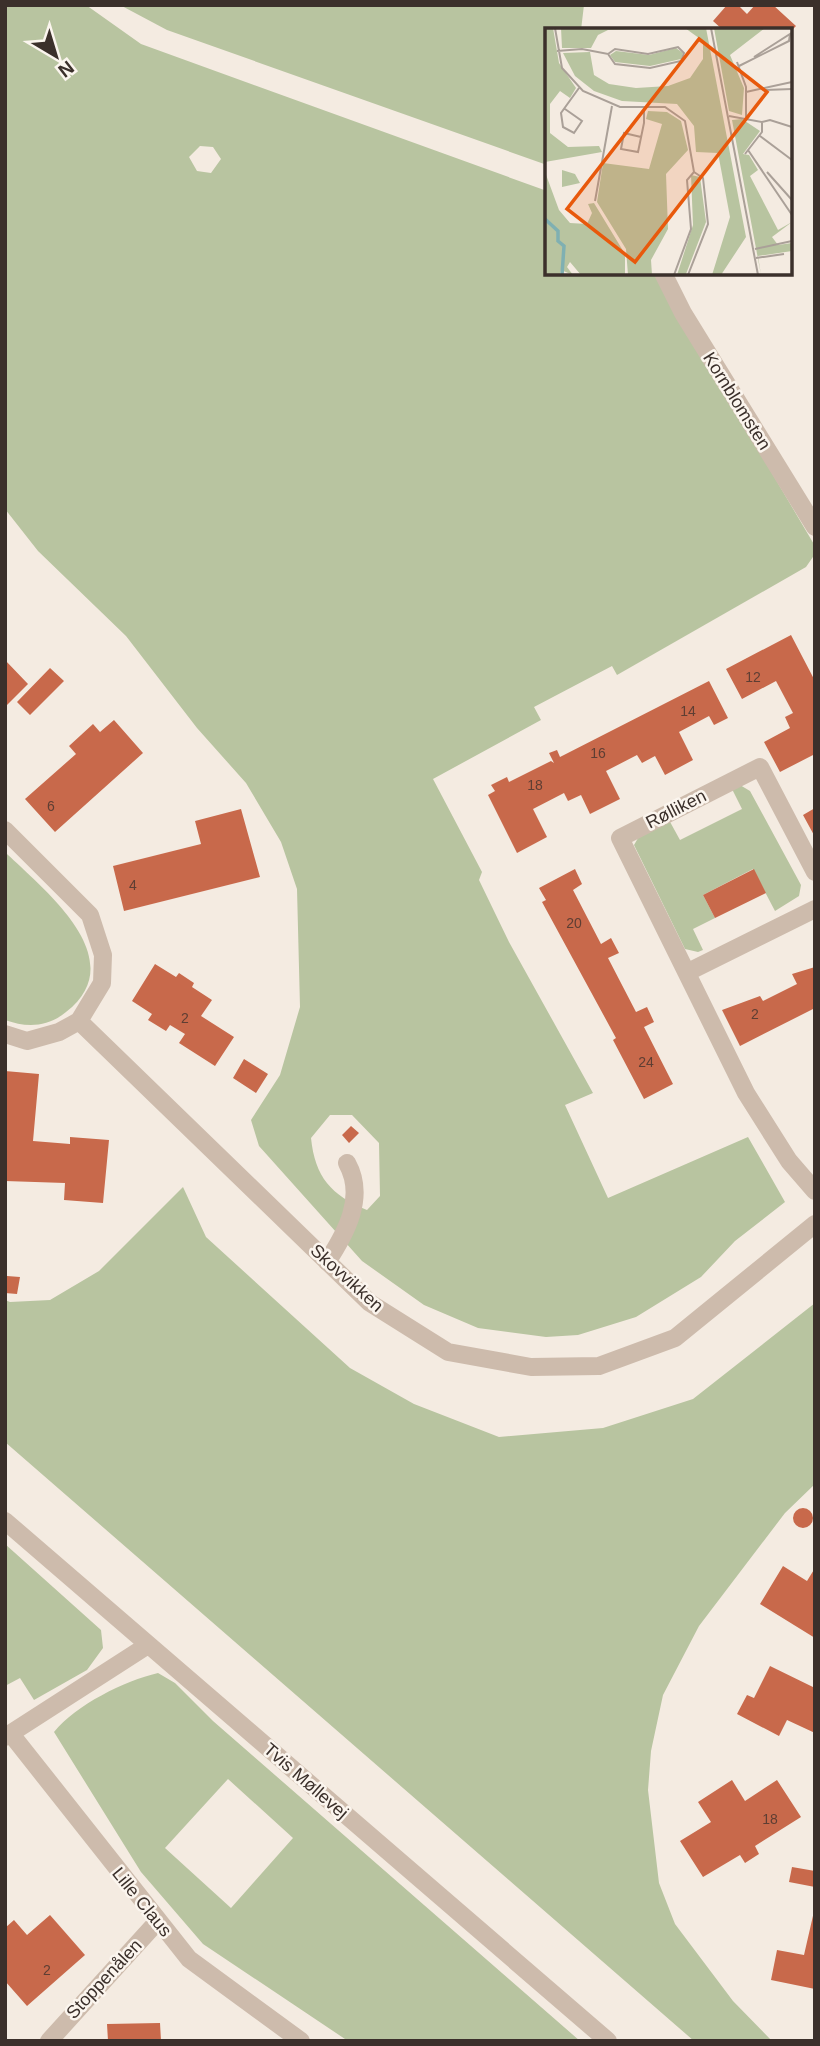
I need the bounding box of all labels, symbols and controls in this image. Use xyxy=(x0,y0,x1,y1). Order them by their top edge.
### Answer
north arrow xyxy=(21,21,91,91)
inset map xyxy=(545,28,792,275)
text: N xyxy=(54,57,78,82)
street label: Kornblomsten xyxy=(699,349,775,453)
house number: 12 xyxy=(745,669,761,685)
house number: 14 xyxy=(680,703,696,719)
house number: 16 xyxy=(590,745,606,761)
house number: 18 xyxy=(527,777,543,793)
street label: Rølliken xyxy=(642,785,710,833)
house number: 6 xyxy=(47,798,55,814)
house number: 4 xyxy=(129,877,137,893)
house number: 20 xyxy=(566,915,582,931)
house number: 2 xyxy=(751,1006,759,1022)
house number: 2 xyxy=(181,1010,189,1026)
house number: 24 xyxy=(638,1054,654,1070)
street label: Skovvikken xyxy=(306,1240,388,1316)
street label: Tvis Møllevej xyxy=(260,1739,352,1823)
house number: 18 xyxy=(762,1811,778,1827)
street label: Lille Claus xyxy=(108,1863,176,1941)
street label: Stoppenålen xyxy=(62,1935,146,2023)
house number: 2 xyxy=(43,1962,51,1978)

